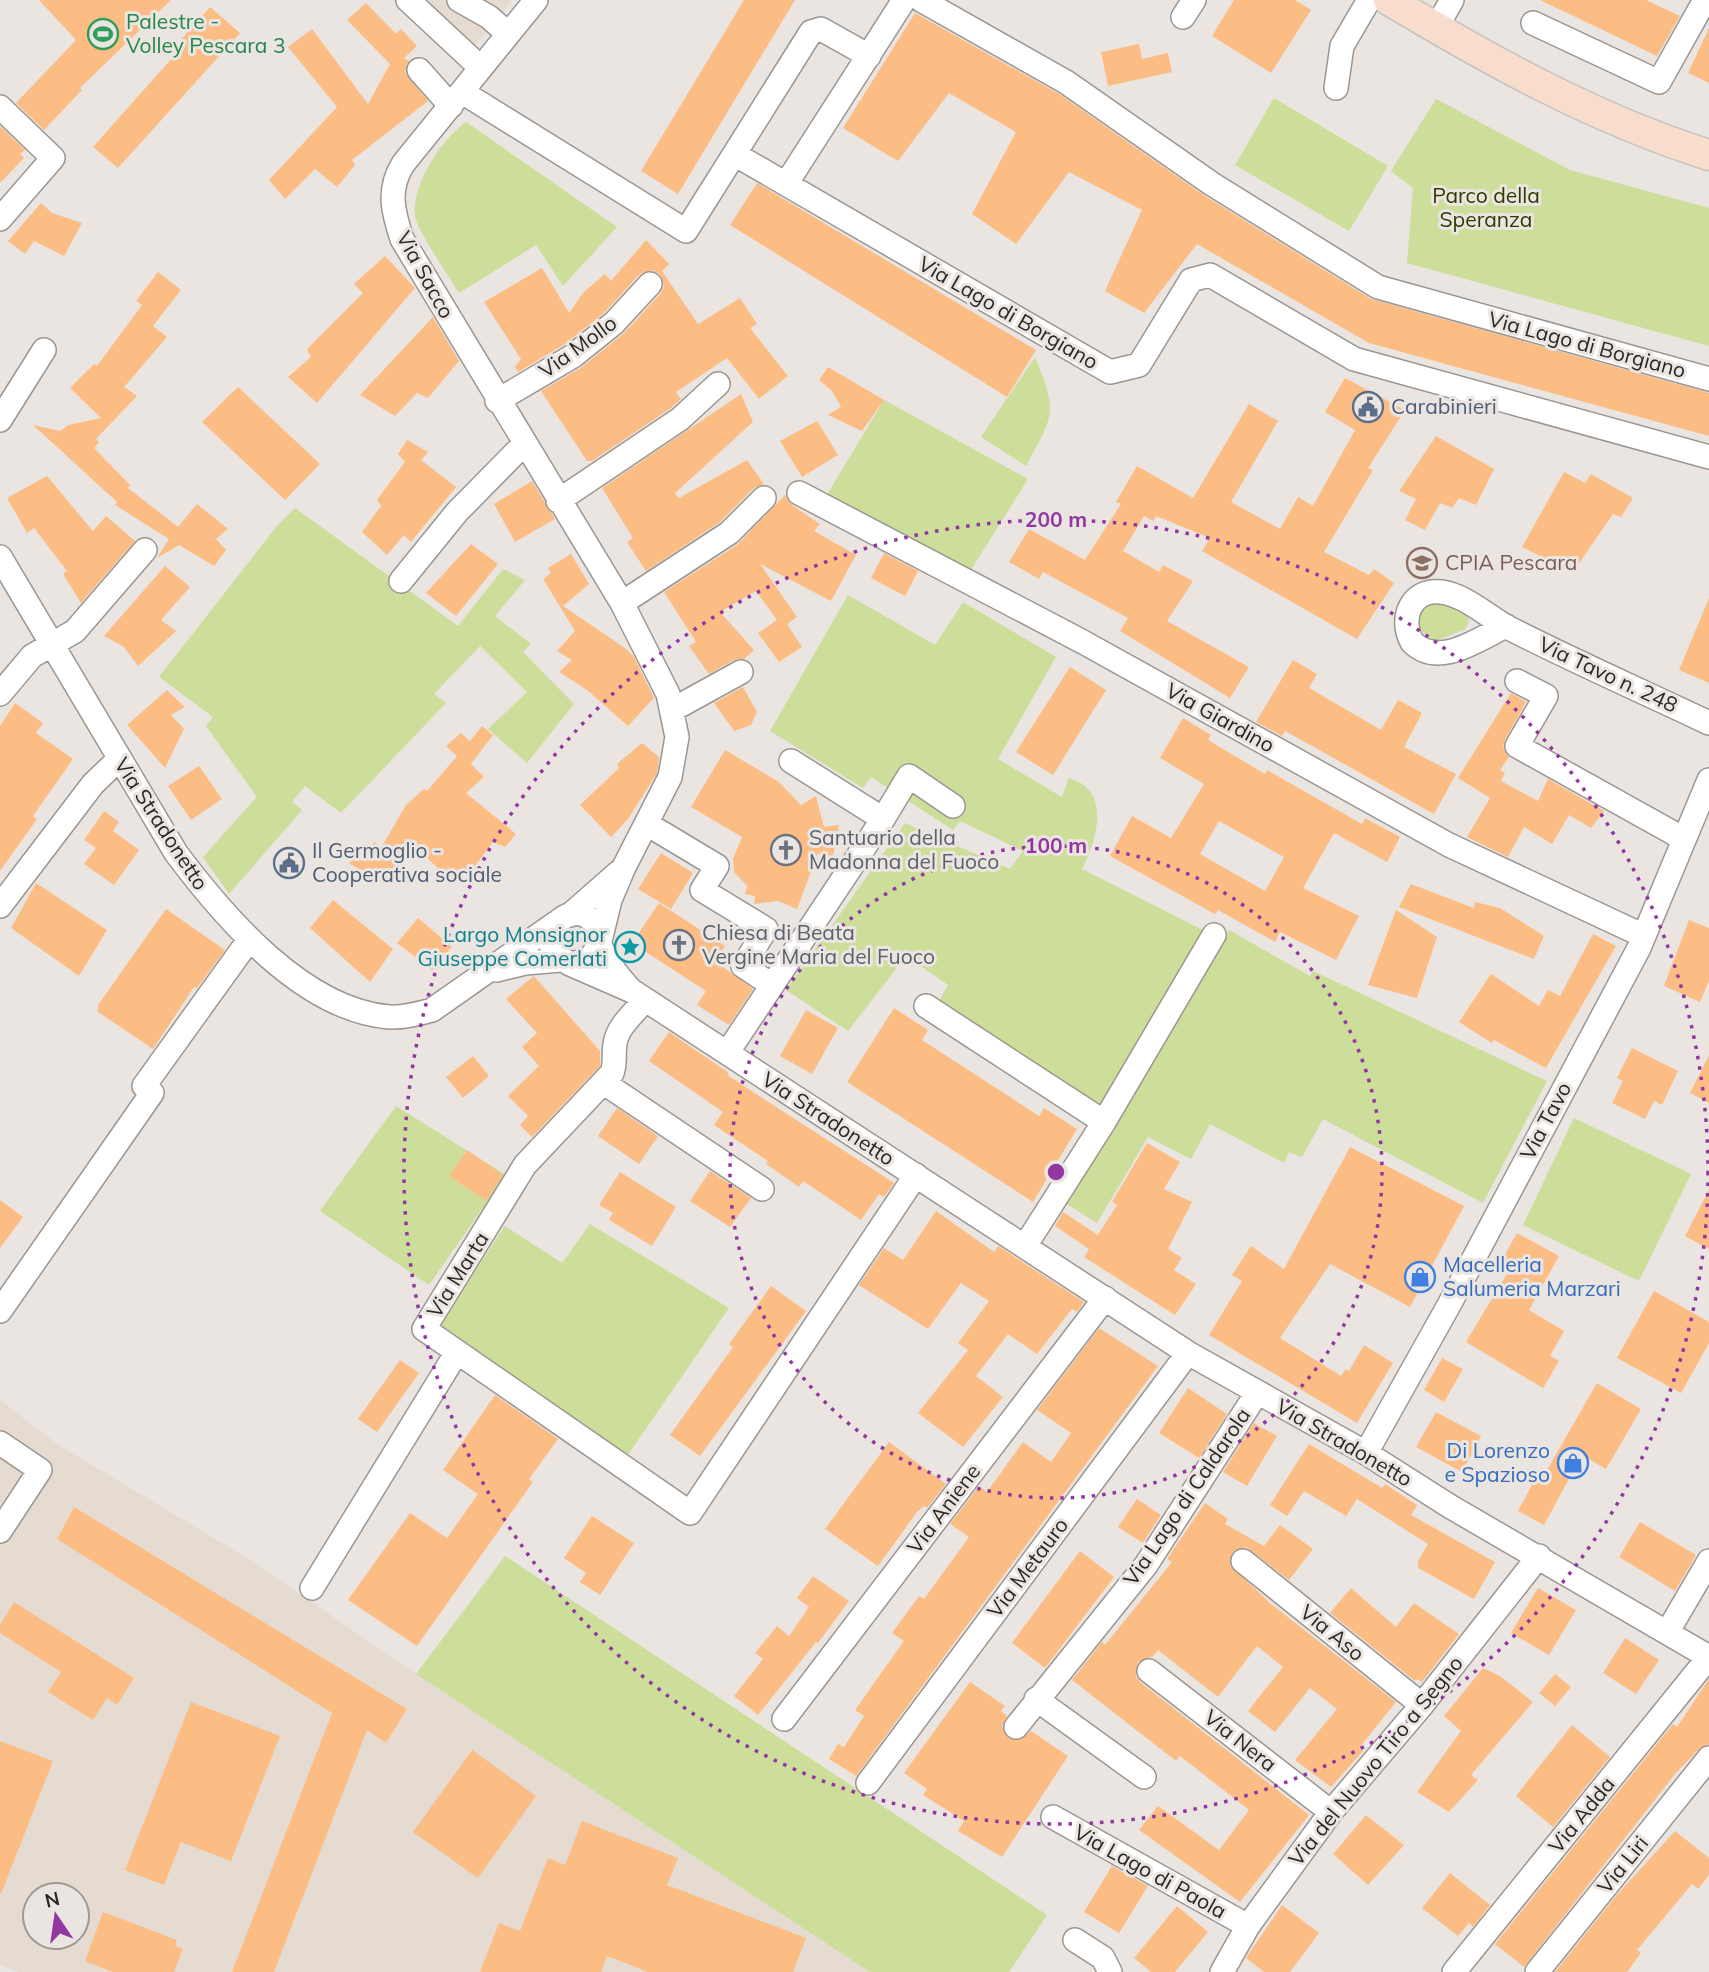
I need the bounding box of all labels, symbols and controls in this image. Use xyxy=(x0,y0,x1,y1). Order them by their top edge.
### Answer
place label: Palestre - Volley Pescara 3 xyxy=(126,8,285,58)
sports icon: Palestre - Volley Pescara 3 xyxy=(86,17,120,51)
park label: Parco della Speranza xyxy=(1432,182,1540,232)
street label: Via Sacco xyxy=(391,226,460,323)
street label: Via Lago di Borgiano xyxy=(914,250,1103,374)
street label: Via Lago di Borgiano xyxy=(1486,305,1689,383)
street label: Via Mollo xyxy=(533,309,621,383)
public building icon: Carabinieri xyxy=(1351,390,1385,424)
place label: Carabinieri xyxy=(1391,393,1497,419)
text: 200 m xyxy=(1025,506,1087,532)
school or university icon: CPIA Pescara xyxy=(1405,546,1439,580)
place label: CPIA Pescara xyxy=(1445,549,1577,575)
street label: Via Tavo n. 248 xyxy=(1535,631,1682,718)
street label: Via Giardino xyxy=(1162,677,1279,758)
street label: Via Stradonetto xyxy=(109,752,214,895)
place label: Santuario della Madonna del Fuoco xyxy=(809,824,999,874)
text: 100 m xyxy=(1025,832,1087,858)
church icon: Santuario della Madonna del Fuoco xyxy=(769,833,803,867)
place label: Il Germoglio - Cooperativa sociale xyxy=(312,837,502,887)
public building icon: Il Germoglio - Cooperativa sociale xyxy=(272,846,306,880)
place label: Chiesa di Beata Vergine Maria del Fuoco xyxy=(702,919,935,969)
place label: Largo Monsignor Giuseppe Comerlati xyxy=(418,921,607,971)
church icon: Chiesa di Beata Vergine Maria del Fuoco xyxy=(662,928,696,962)
place icon: Largo Monsignor Giuseppe Comerlati xyxy=(613,930,647,964)
street label: Via Stradonetto xyxy=(757,1066,900,1171)
street label: Via Tavo xyxy=(1514,1077,1576,1164)
centre of rings xyxy=(1044,1160,1068,1184)
street label: Via Marta xyxy=(421,1227,494,1322)
place label: Macelleria Salumeria Marzari xyxy=(1443,1251,1621,1301)
shop icon: Macelleria Salumeria Marzari xyxy=(1403,1260,1437,1294)
street label: Via Stradonetto xyxy=(1272,1393,1417,1492)
street label: Via Lago di Caldarola xyxy=(1117,1403,1255,1590)
place label: Di Lorenzo e Spazioso xyxy=(1445,1437,1550,1487)
shop icon: Di Lorenzo e Spazioso xyxy=(1556,1446,1590,1480)
street label: Via Aniene xyxy=(901,1458,985,1558)
street label: Via Metauro xyxy=(981,1512,1073,1623)
street label: Via Aso xyxy=(1295,1598,1370,1666)
street label: Via del Nuovo Tiro a Segno xyxy=(1283,1650,1468,1871)
street label: Via Nera xyxy=(1199,1704,1282,1777)
street label: Via Adda xyxy=(1543,1771,1620,1858)
street label: Via Lago di Paola xyxy=(1070,1818,1231,1924)
street label: Via Liri xyxy=(1591,1830,1653,1899)
north arrow xyxy=(21,1881,91,1951)
text: N xyxy=(42,1886,62,1913)

